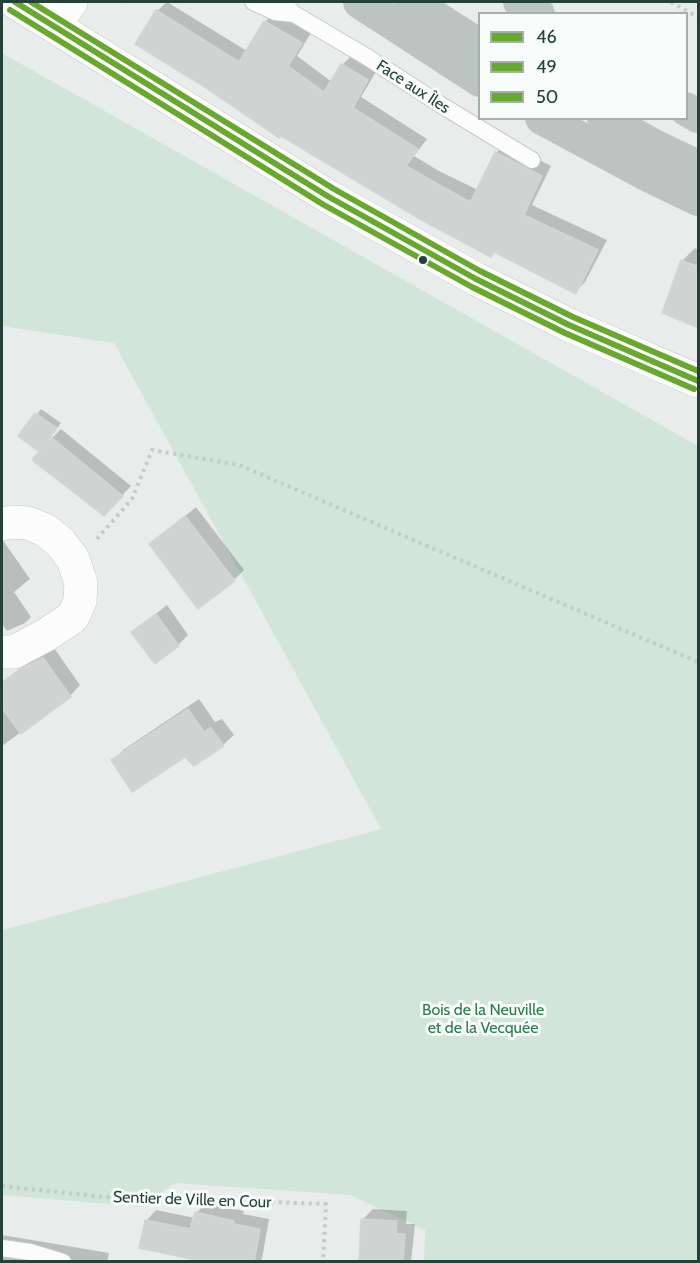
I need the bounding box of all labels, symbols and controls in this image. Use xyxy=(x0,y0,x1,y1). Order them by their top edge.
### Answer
legend xyxy=(478,12,688,120)
text: 46 xyxy=(536,26,557,48)
street label: Face aux Îles xyxy=(373,56,453,118)
text: 49 xyxy=(536,56,557,78)
text: 50 xyxy=(536,86,558,108)
unlabelled marker xyxy=(417,254,429,266)
park label: Bois de la Neuville et de la Vecquée xyxy=(422,1000,544,1038)
street label: Sentier de Ville en Cour xyxy=(113,1188,271,1212)

